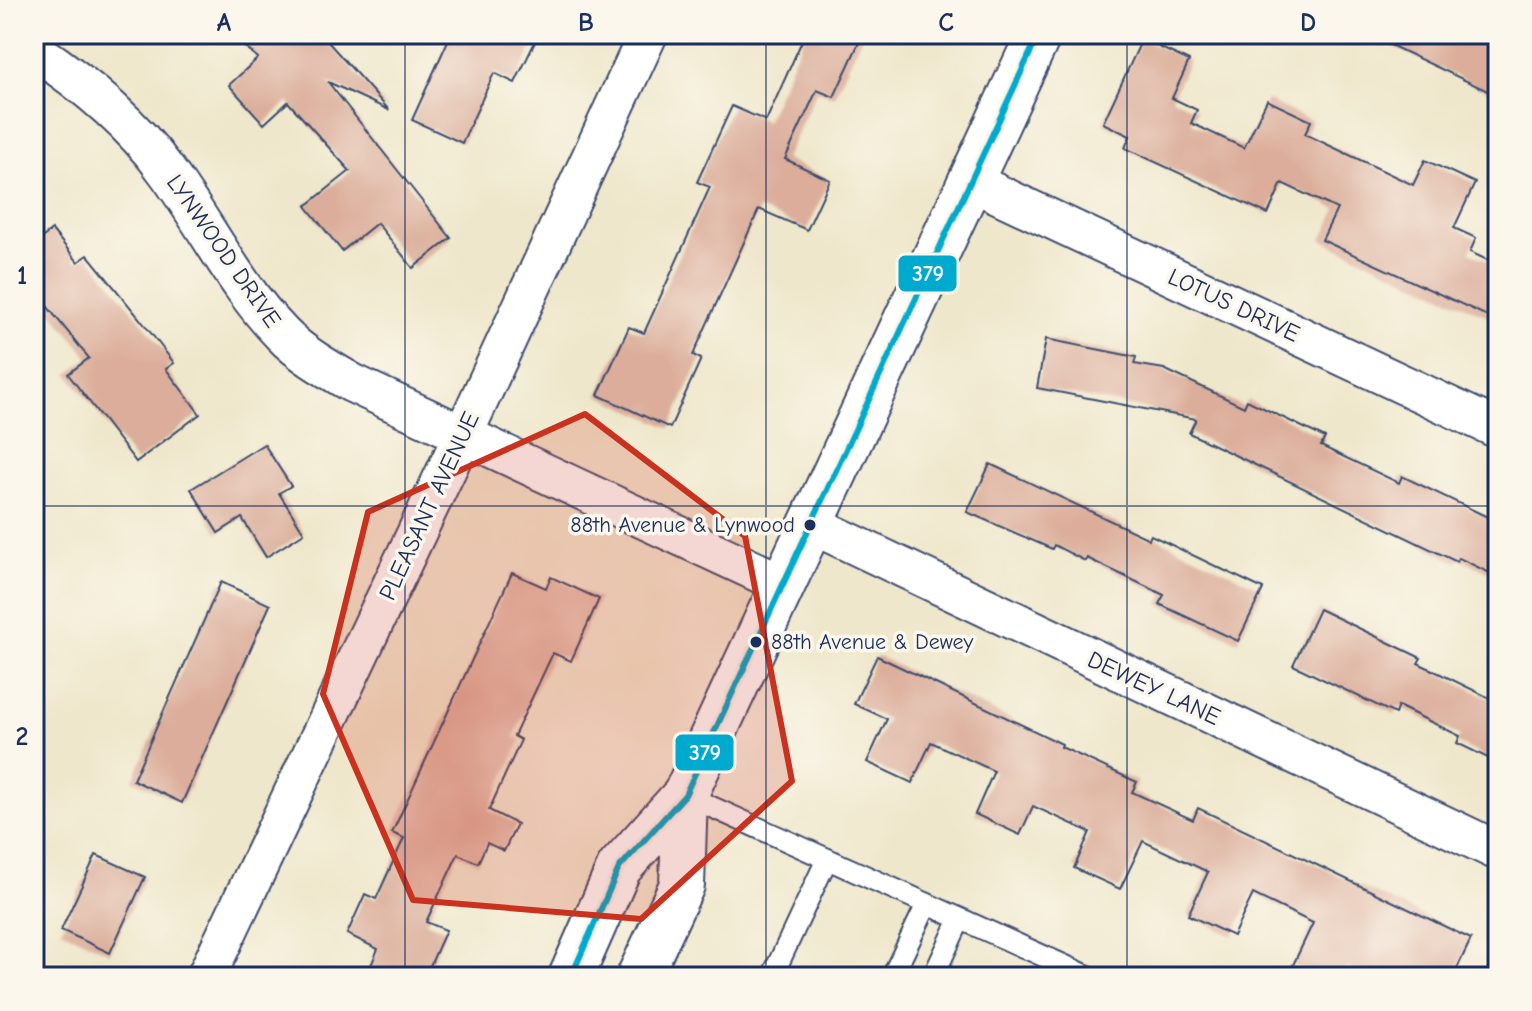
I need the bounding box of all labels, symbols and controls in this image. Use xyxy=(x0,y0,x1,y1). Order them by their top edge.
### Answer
text: A xyxy=(217,8,232,38)
text: B xyxy=(578,8,594,38)
text: C xyxy=(938,8,954,38)
text: D xyxy=(1300,8,1316,38)
street label: LYNWOOD DRIVE xyxy=(161,169,287,333)
line badge: 379 xyxy=(897,254,958,293)
text: 1 xyxy=(17,261,27,291)
text: 379 xyxy=(912,261,944,287)
street label: LOTUS DRIVE xyxy=(1164,262,1304,348)
street label: PLEASANT AVENUE xyxy=(373,407,485,605)
place label: 88th Avenue & Lynwood xyxy=(570,512,795,538)
marker: 88th Avenue & Lynwood xyxy=(802,517,818,533)
place label: 88th Avenue & Dewey xyxy=(771,629,974,655)
marker: 88th Avenue & Dewey xyxy=(748,634,764,650)
street label: DEWEY LANE xyxy=(1083,645,1225,731)
text: 2 xyxy=(16,722,28,752)
line badge: 379 xyxy=(674,733,735,772)
text: 379 xyxy=(689,740,721,766)

